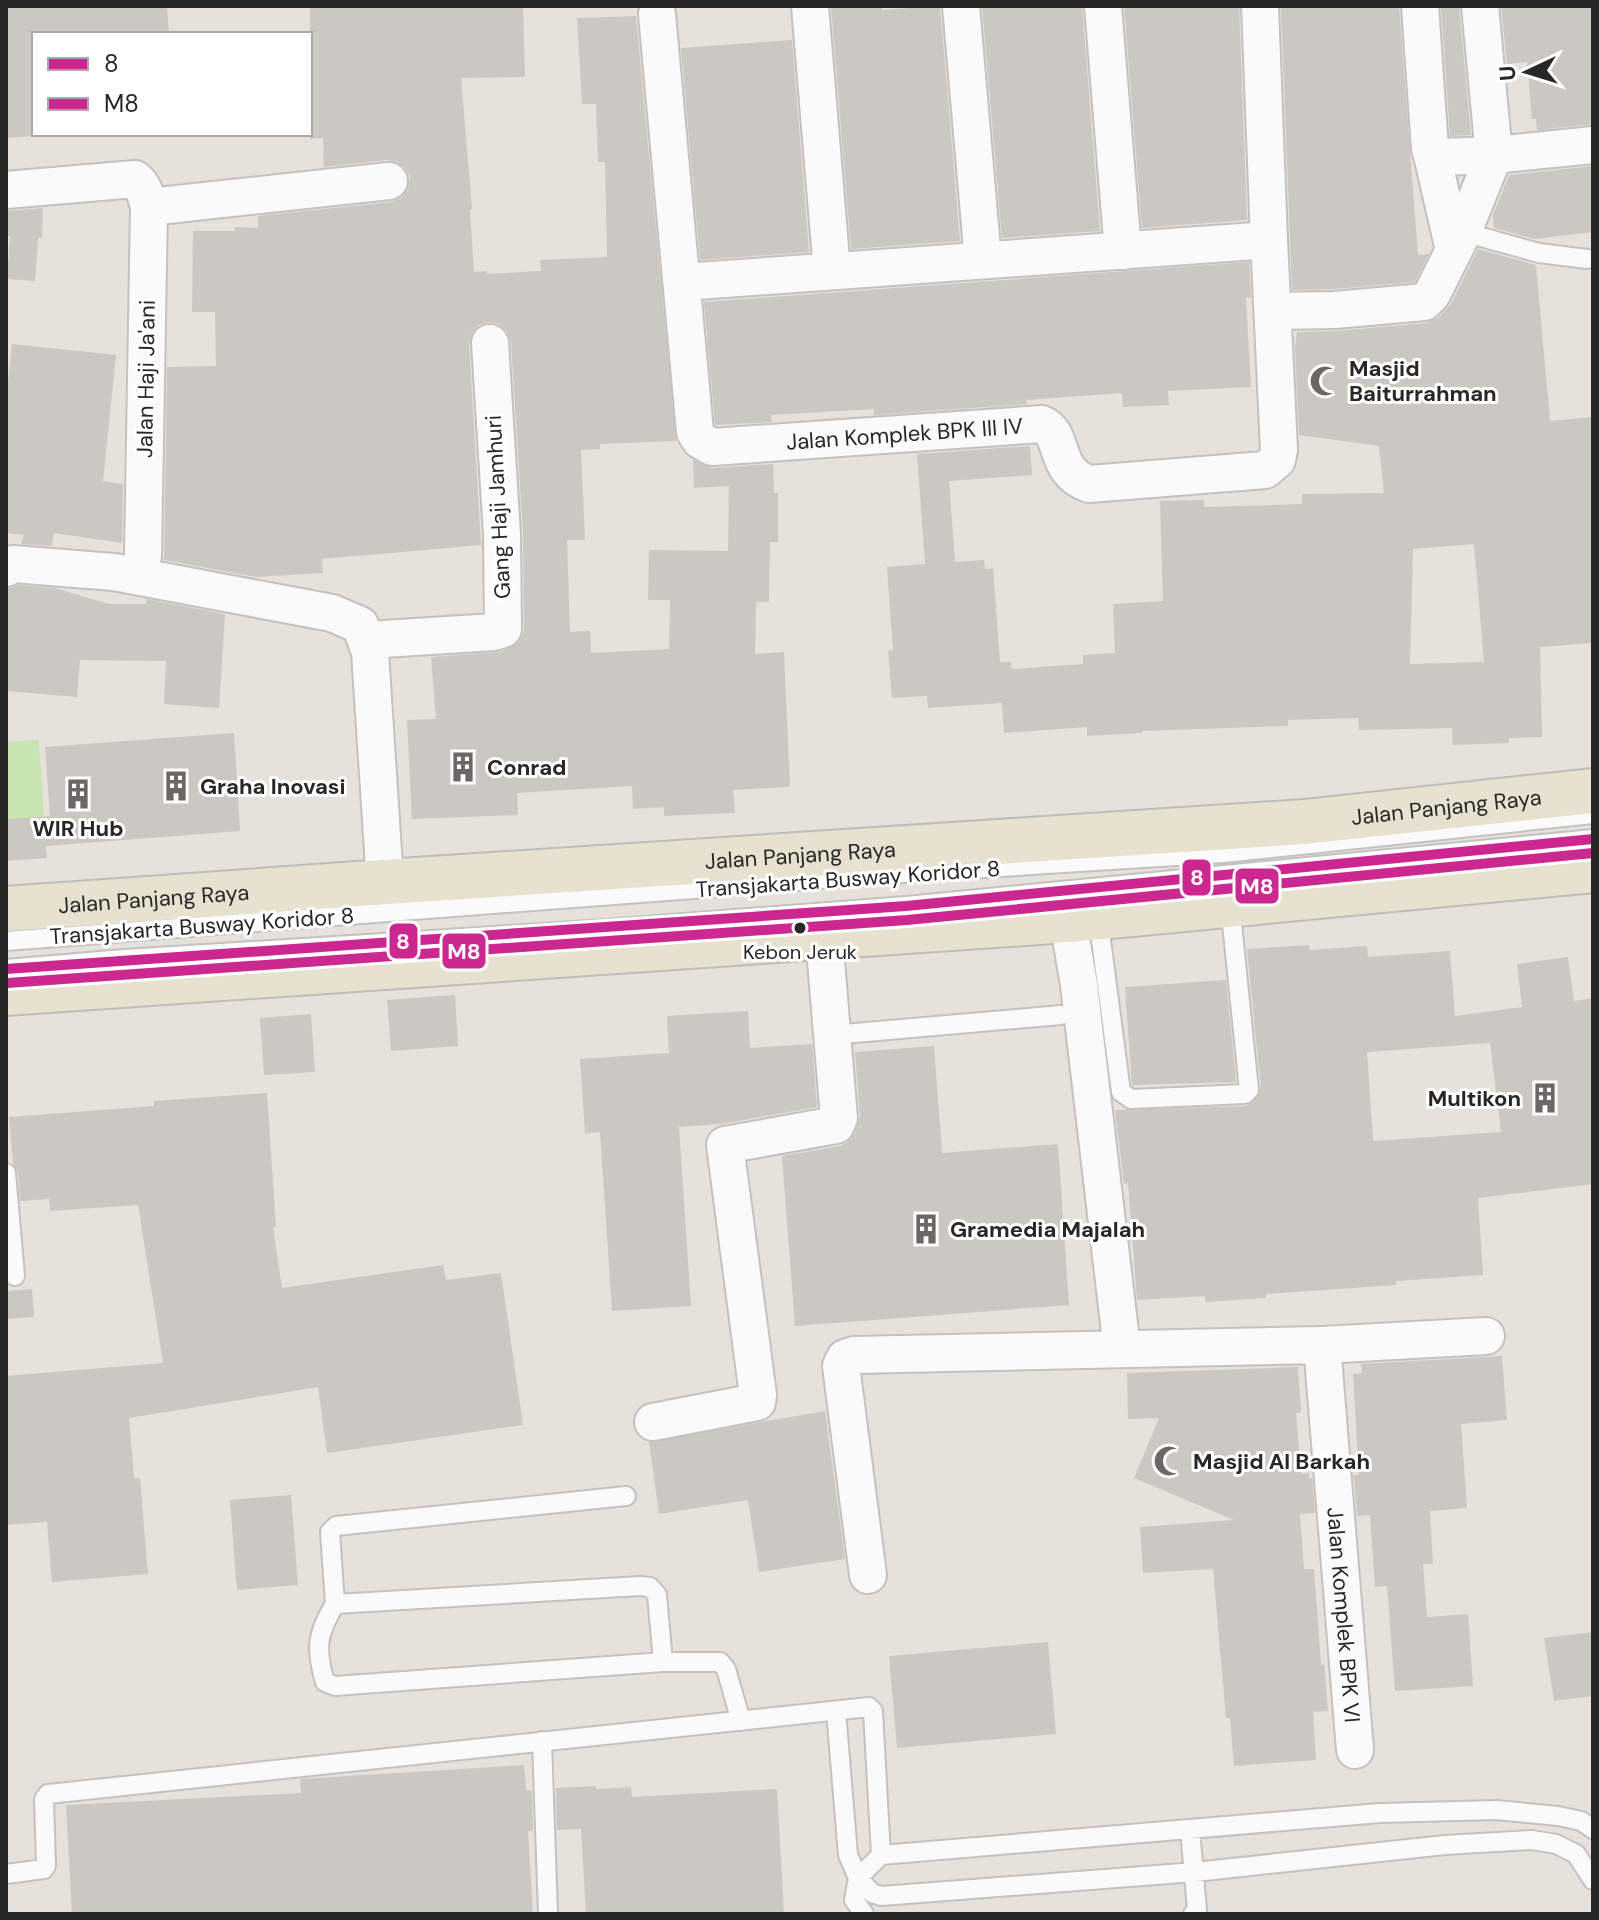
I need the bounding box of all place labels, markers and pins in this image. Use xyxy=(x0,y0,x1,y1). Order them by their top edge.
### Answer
place label: Masjid Baiturrahman xyxy=(1349,354,1497,408)
mosque icon: Masjid Baiturrahman xyxy=(1308,364,1342,398)
building icon: Conrad xyxy=(446,750,480,784)
place label: Conrad xyxy=(487,753,567,782)
building icon: Graha Inovasi xyxy=(159,769,193,803)
place label: Graha Inovasi xyxy=(200,772,346,801)
building icon: WIR Hub xyxy=(61,777,95,811)
place label: WIR Hub xyxy=(32,814,124,843)
marker: Kebon Jeruk xyxy=(792,920,808,936)
place label: Kebon Jeruk xyxy=(743,939,857,965)
building icon: Multikon xyxy=(1528,1081,1562,1115)
place label: Multikon xyxy=(1428,1084,1521,1113)
building icon: Gramedia Majalah xyxy=(909,1212,943,1246)
place label: Gramedia Majalah xyxy=(950,1215,1145,1244)
mosque icon: Masjid Al Barkah xyxy=(1152,1444,1186,1478)
place label: Masjid Al Barkah xyxy=(1193,1447,1370,1476)

